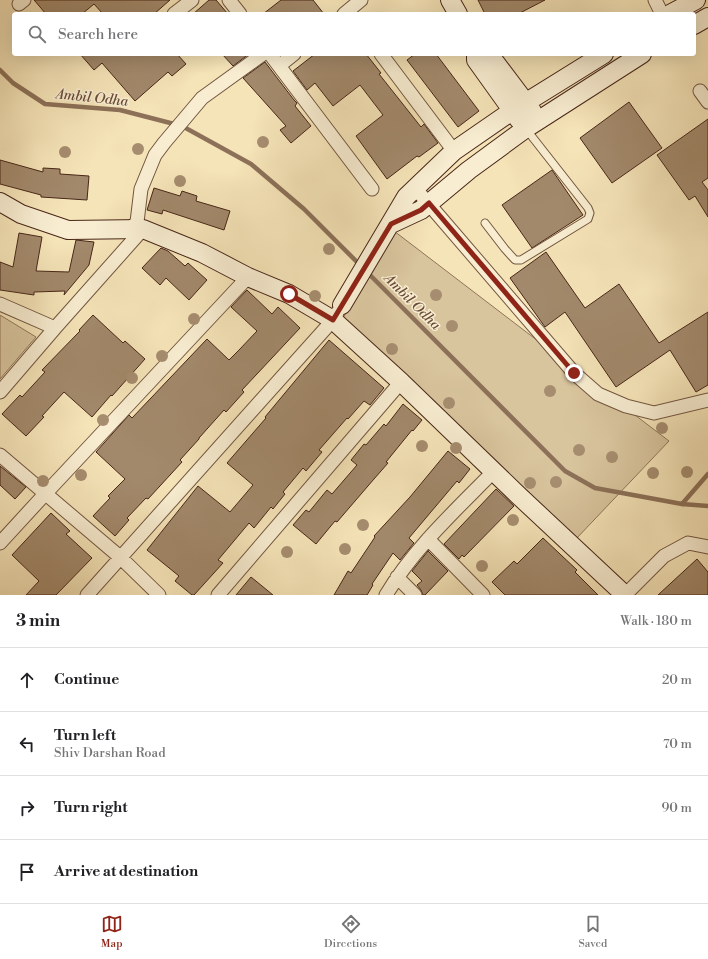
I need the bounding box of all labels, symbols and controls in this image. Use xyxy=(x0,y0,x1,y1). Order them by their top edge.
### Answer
search box xyxy=(12,12,696,56)
icon: search xyxy=(26,23,48,45)
text: Search here xyxy=(58,25,138,44)
water label: Ambil Odha xyxy=(53,85,129,111)
water label: Ambil Odha xyxy=(379,269,444,334)
route start xyxy=(280,285,298,303)
route end xyxy=(565,364,583,382)
text: 3 min xyxy=(16,610,60,632)
text: Walk · 180 m xyxy=(620,613,692,629)
icon: ahead xyxy=(16,669,38,691)
text: Continue xyxy=(54,670,119,689)
text: 20 m xyxy=(662,672,692,688)
text: Turn left xyxy=(54,726,116,745)
icon: left xyxy=(16,733,38,755)
text: 70 m xyxy=(663,736,692,752)
text: Shiv Darshan Road xyxy=(54,745,166,761)
icon: right xyxy=(16,797,38,819)
text: Turn right xyxy=(54,798,128,817)
text: 90 m xyxy=(661,800,692,816)
icon: arrive xyxy=(16,861,38,883)
text: Arrive at destination xyxy=(54,862,198,881)
tab: Map xyxy=(101,913,123,951)
tab: Directions xyxy=(324,913,377,951)
tab: Saved xyxy=(578,913,607,951)

